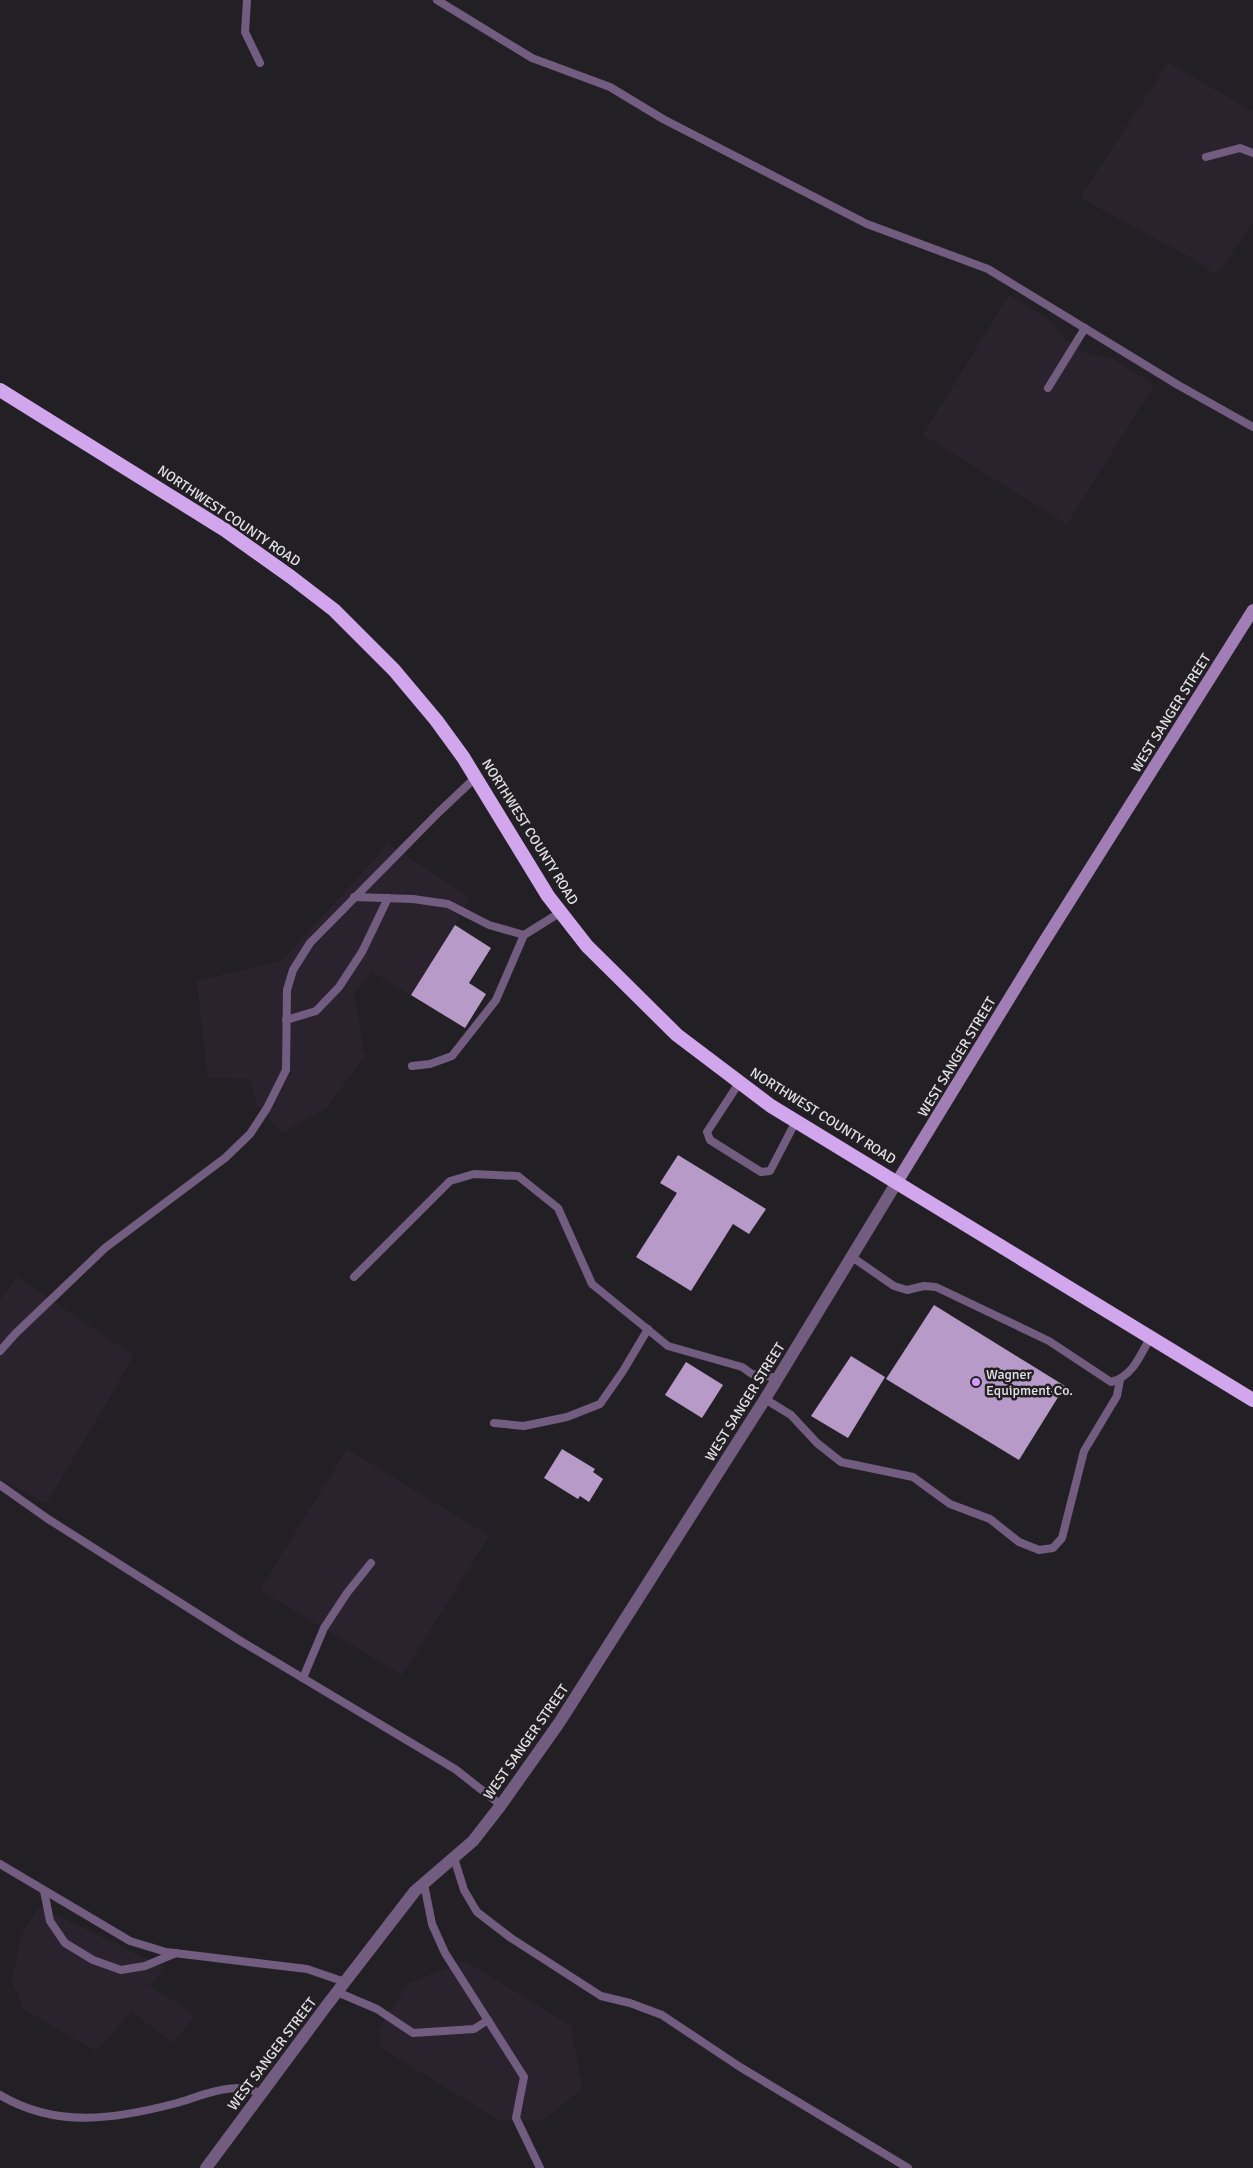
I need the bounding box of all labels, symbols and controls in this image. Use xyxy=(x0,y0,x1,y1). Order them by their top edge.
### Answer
street label: NORTHWEST COUNTY ROAD xyxy=(154,462,304,570)
street label: WEST SANGER STREET xyxy=(1128,650,1215,776)
street label: NORTHWEST COUNTY ROAD xyxy=(478,756,582,908)
street label: WEST SANGER STREET xyxy=(914,994,1000,1120)
street label: NORTHWEST COUNTY ROAD xyxy=(747,1064,899,1168)
street label: WEST SANGER STREET xyxy=(702,1339,789,1465)
place label: Wagner Equipment Co. xyxy=(986,1366,1073,1399)
marker: Wagner Equipment Co. xyxy=(970,1376,982,1388)
street label: WEST SANGER STREET xyxy=(480,1681,572,1803)
street label: WEST SANGER STREET xyxy=(224,1994,320,2114)

